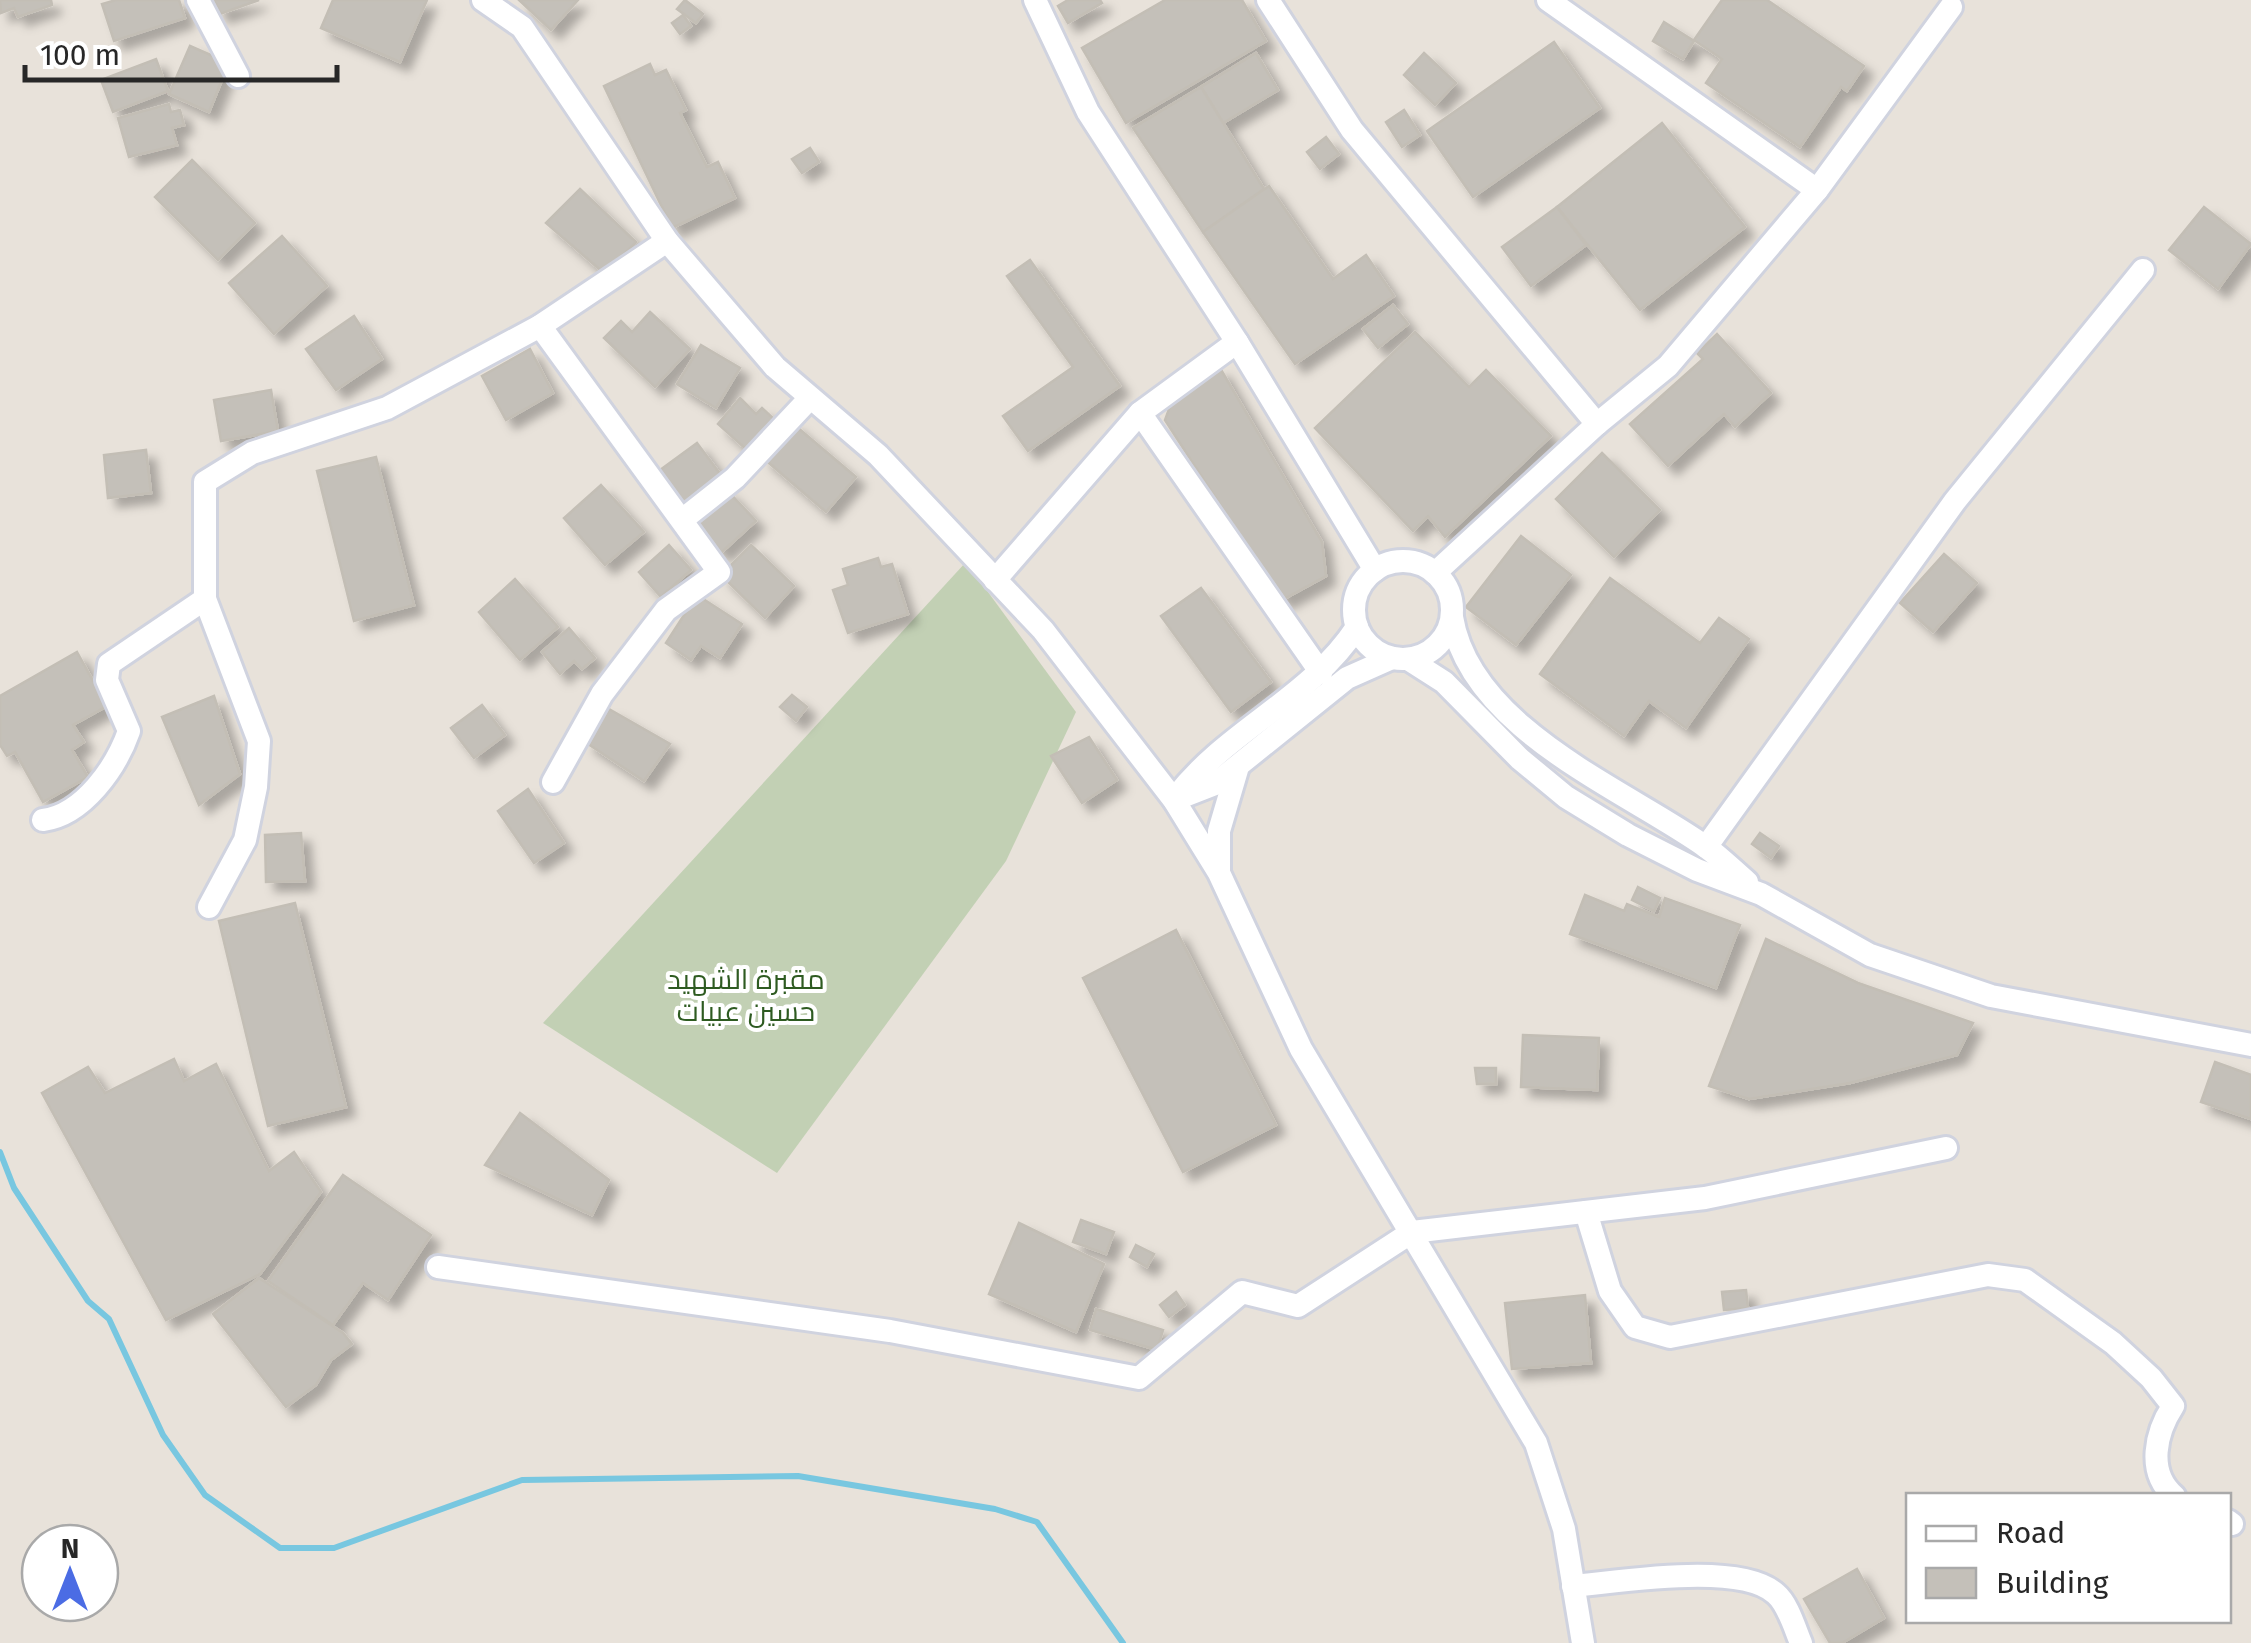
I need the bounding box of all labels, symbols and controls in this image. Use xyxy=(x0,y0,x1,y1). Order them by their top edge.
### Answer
scale bar xyxy=(25,20,338,82)
text: 100 m xyxy=(40,37,120,73)
park label: مقبرة الشهيد حسين عبيات xyxy=(667,963,825,1028)
legend xyxy=(1906,1493,2231,1623)
text: Road xyxy=(1996,1515,2065,1551)
north arrow xyxy=(20,1523,120,1623)
text: N xyxy=(61,1532,79,1565)
text: Building xyxy=(1996,1565,2109,1601)

